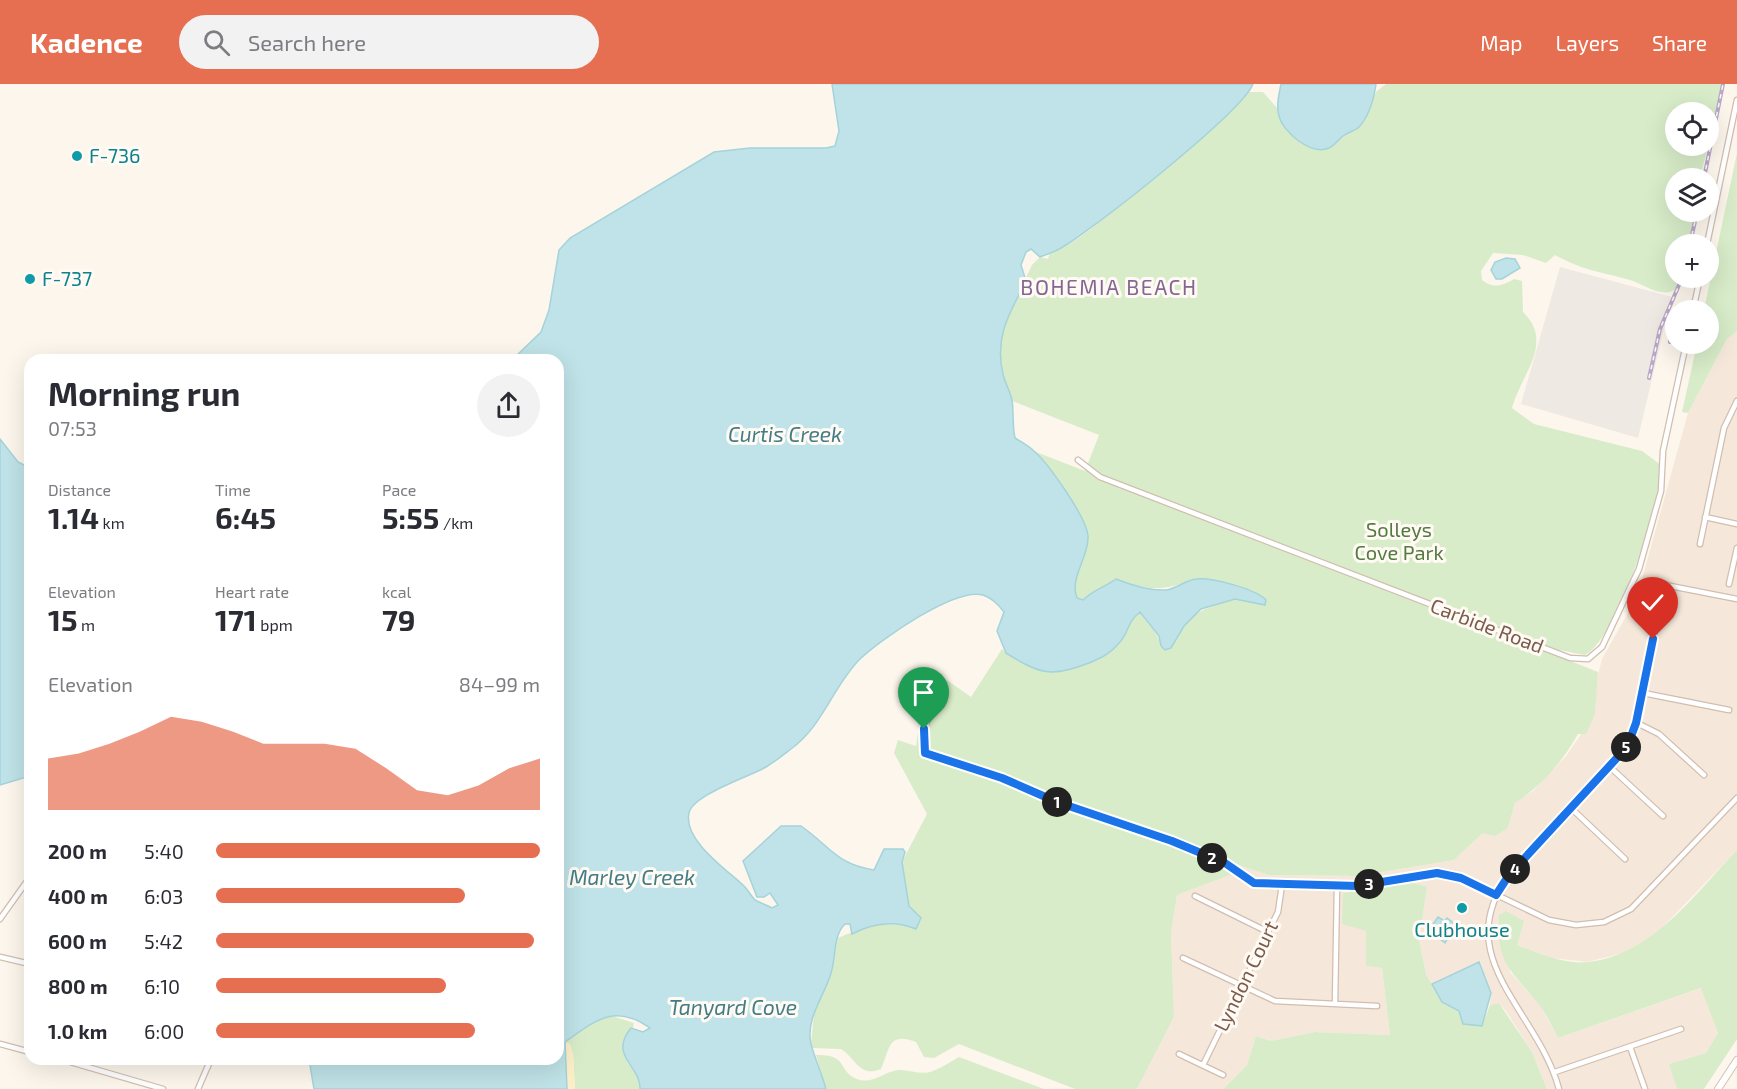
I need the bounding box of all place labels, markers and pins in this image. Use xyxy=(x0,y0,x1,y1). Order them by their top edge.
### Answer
place label: F-736 xyxy=(89,143,141,167)
marker: F-736 xyxy=(70,149,84,163)
place label: F-737 xyxy=(42,266,92,290)
marker: F-737 xyxy=(23,272,37,286)
pin xyxy=(1627,577,1678,639)
pin xyxy=(898,667,949,729)
pin: 5 xyxy=(1611,732,1641,762)
pin: 1 xyxy=(1042,787,1072,817)
pin: 2 xyxy=(1197,843,1227,873)
pin: 4 xyxy=(1500,854,1530,884)
pin: 3 xyxy=(1354,869,1384,899)
marker: Clubhouse xyxy=(1455,901,1469,915)
place label: Clubhouse xyxy=(1414,917,1510,941)

